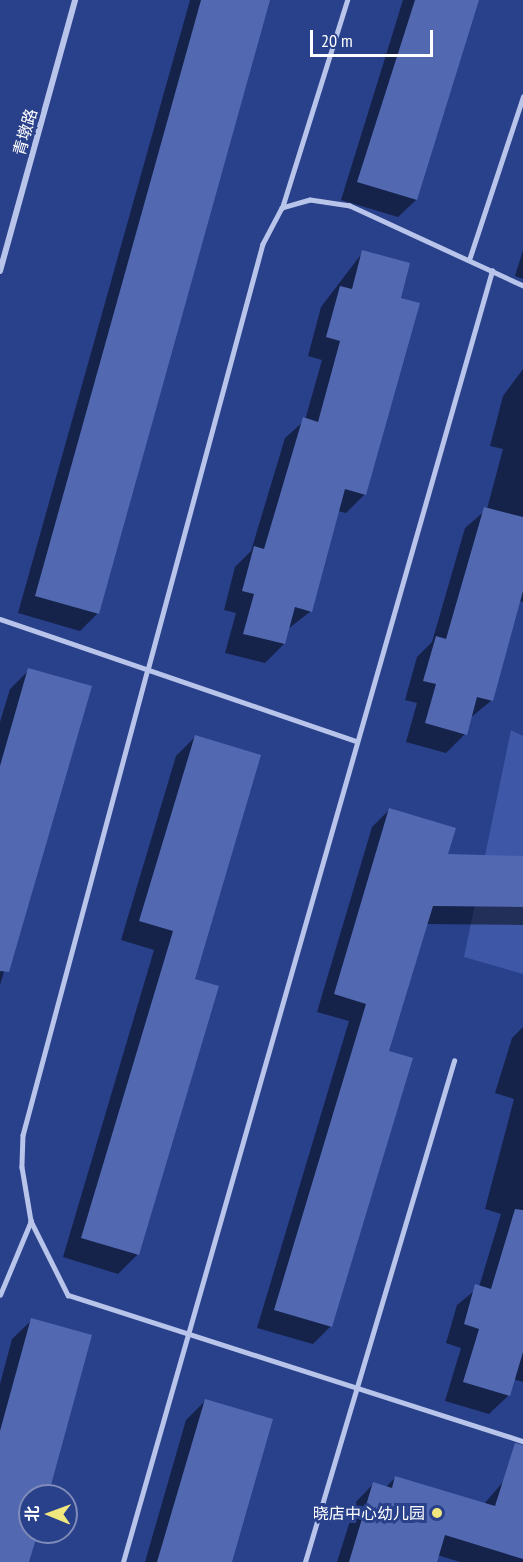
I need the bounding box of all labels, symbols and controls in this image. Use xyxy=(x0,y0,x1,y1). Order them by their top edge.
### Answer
scale bar xyxy=(313,18,436,56)
text: 20 m xyxy=(321,29,353,52)
street label: 青墩路 xyxy=(9,106,41,158)
north arrow xyxy=(18,1484,78,1544)
place label: 晓店中心幼儿园 xyxy=(313,1503,425,1523)
text: 北 xyxy=(22,1506,42,1522)
marker: 晓店中心幼儿园 xyxy=(430,1506,444,1520)

